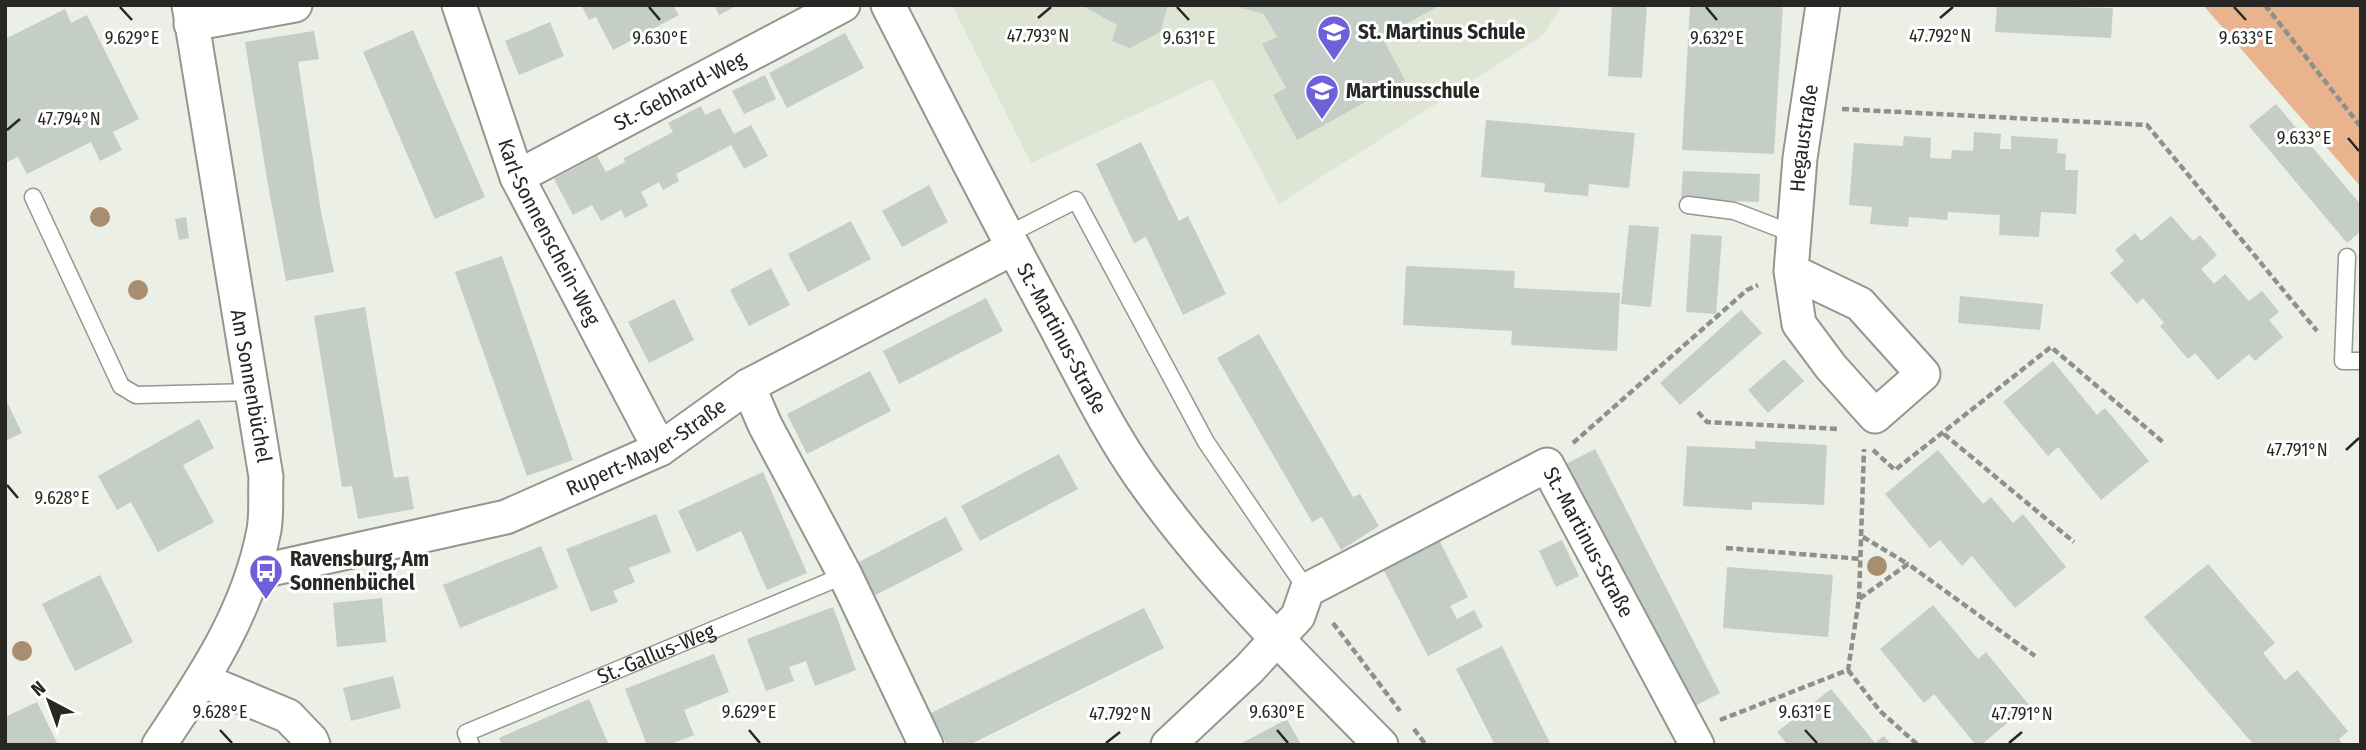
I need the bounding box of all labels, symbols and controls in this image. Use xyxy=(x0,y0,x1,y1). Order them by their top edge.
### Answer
school or university icon: St. Martinus Schule xyxy=(1315,13,1353,62)
place label: St. Martinus Schule xyxy=(1358,19,1526,45)
text: 47.793°N xyxy=(1007,25,1069,47)
text: 47.792°N xyxy=(1909,25,1971,47)
text: 9.629°E xyxy=(105,27,159,49)
text: 9.630°E xyxy=(632,27,688,49)
text: 9.631°E xyxy=(1163,27,1215,49)
text: 9.632°E xyxy=(1690,27,1744,49)
text: 9.633°E xyxy=(2219,27,2273,49)
street label: St.-Gebhard-Weg xyxy=(610,46,750,136)
school or university icon: Martinusschule xyxy=(1303,72,1341,121)
place label: Martinusschule xyxy=(1346,78,1480,104)
street label: Hegaustraße xyxy=(1784,83,1824,193)
text: 47.794°N xyxy=(37,108,101,130)
text: 9.633°E xyxy=(2277,127,2331,149)
street label: Karl-Sonnenschein-Weg xyxy=(492,136,606,330)
street label: St.-Martinus-Straße xyxy=(1011,259,1112,418)
street label: Am Sonnenbüchel xyxy=(225,307,277,465)
street label: Rupert-Mayer-Straße xyxy=(562,393,731,502)
text: 47.791°N xyxy=(2266,439,2328,461)
street label: St.-Martinus-Straße xyxy=(1538,463,1639,622)
text: 9.628°E xyxy=(35,487,89,509)
place label: Ravensburg, Am Sonnenbüchel xyxy=(290,546,429,596)
bus stop icon: Ravensburg, Am Sonnenbüchel xyxy=(247,552,285,601)
street label: St.-Gallus-Weg xyxy=(593,618,719,690)
north arrow xyxy=(14,666,84,736)
text: N xyxy=(26,676,50,701)
text: 9.628°E xyxy=(193,701,247,723)
text: 9.629°E xyxy=(722,701,776,723)
text: 9.630°E xyxy=(1249,701,1305,723)
text: 9.631°E xyxy=(1779,701,1831,723)
text: 47.792°N xyxy=(1089,703,1151,725)
text: 47.791°N xyxy=(1991,703,2053,725)

